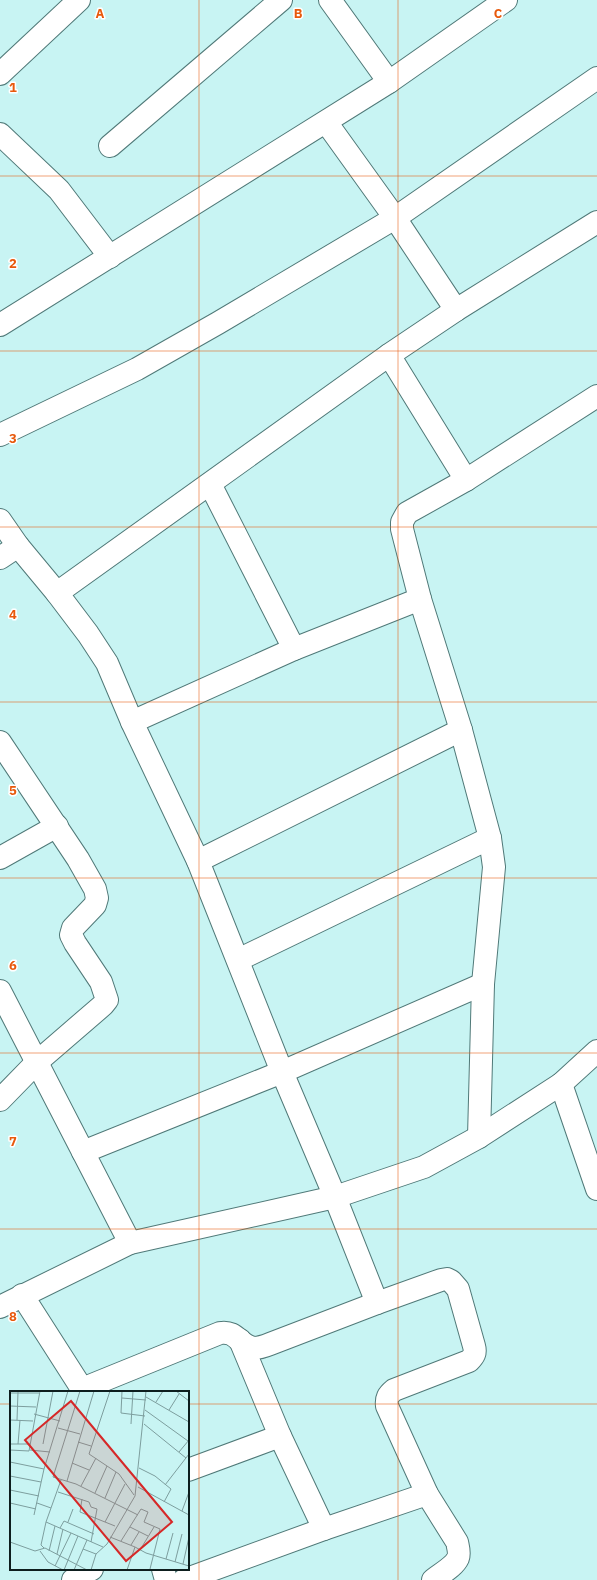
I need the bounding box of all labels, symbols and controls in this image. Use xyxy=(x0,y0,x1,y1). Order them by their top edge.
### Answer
text: A xyxy=(96,5,105,22)
text: B xyxy=(294,5,303,22)
text: C xyxy=(494,5,503,22)
text: 1 xyxy=(9,79,17,96)
text: 2 xyxy=(9,255,17,272)
text: 3 xyxy=(9,430,17,447)
text: 4 xyxy=(9,606,17,623)
text: 5 xyxy=(9,782,17,799)
text: 6 xyxy=(9,957,17,974)
text: 7 xyxy=(9,1133,17,1150)
text: 8 xyxy=(9,1308,17,1325)
inset map xyxy=(10,1391,189,1570)

